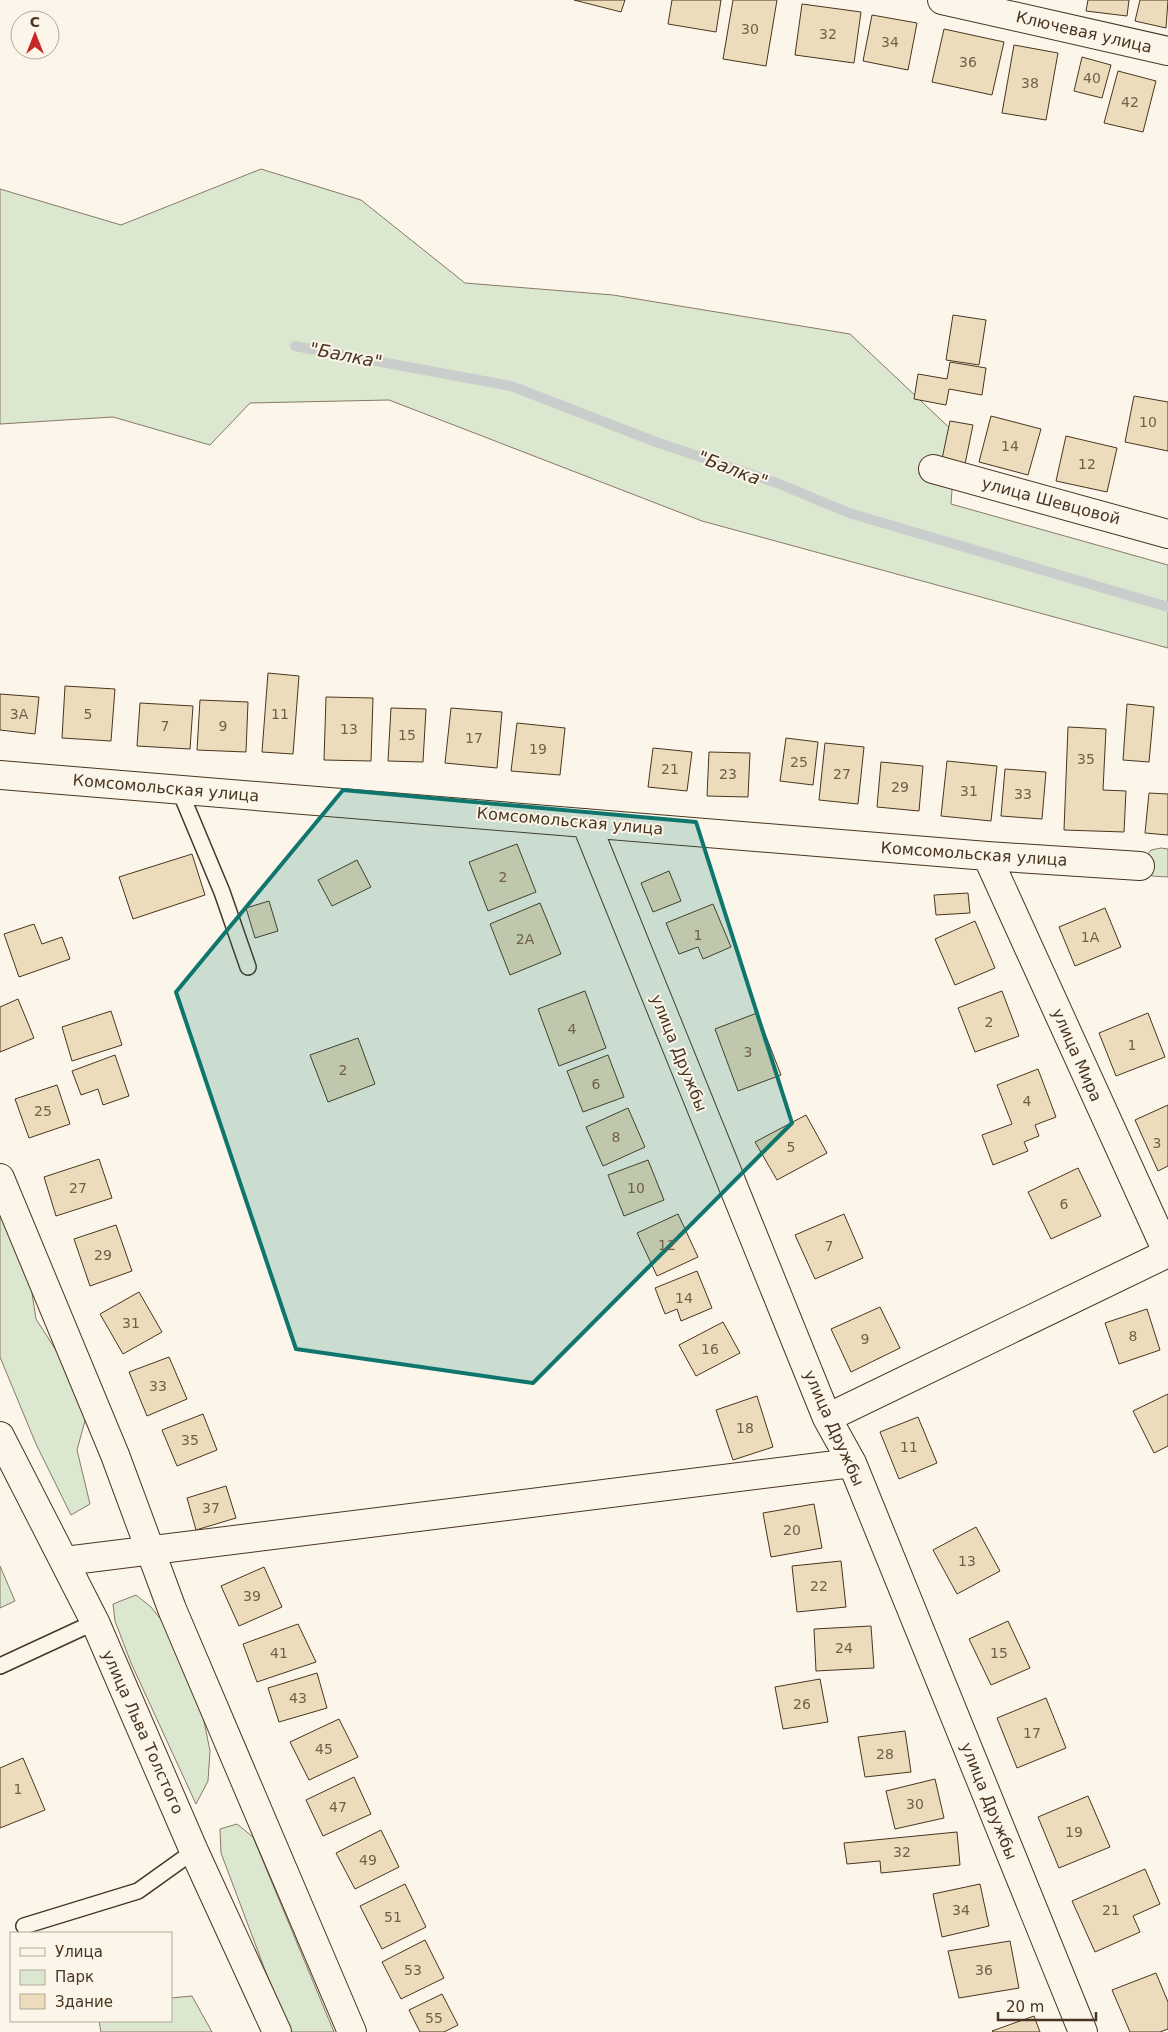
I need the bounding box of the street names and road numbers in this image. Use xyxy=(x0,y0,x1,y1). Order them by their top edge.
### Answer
street label: Ключевая улица xyxy=(1014,7,1154,57)
street label: улица Шевцовой xyxy=(980,473,1122,529)
street label: Комсомольская улица xyxy=(72,770,260,806)
street label: Комсомольская улица xyxy=(476,803,664,839)
street label: Комсомольская улица xyxy=(880,838,1068,870)
street label: улица Дружбы xyxy=(647,992,711,1114)
street label: улица Мира xyxy=(1048,1005,1106,1105)
street label: улица Дружбы xyxy=(800,1367,868,1489)
street label: улица Льва Толстого xyxy=(98,1647,188,1817)
street label: улица Дружбы xyxy=(957,1740,1021,1862)

